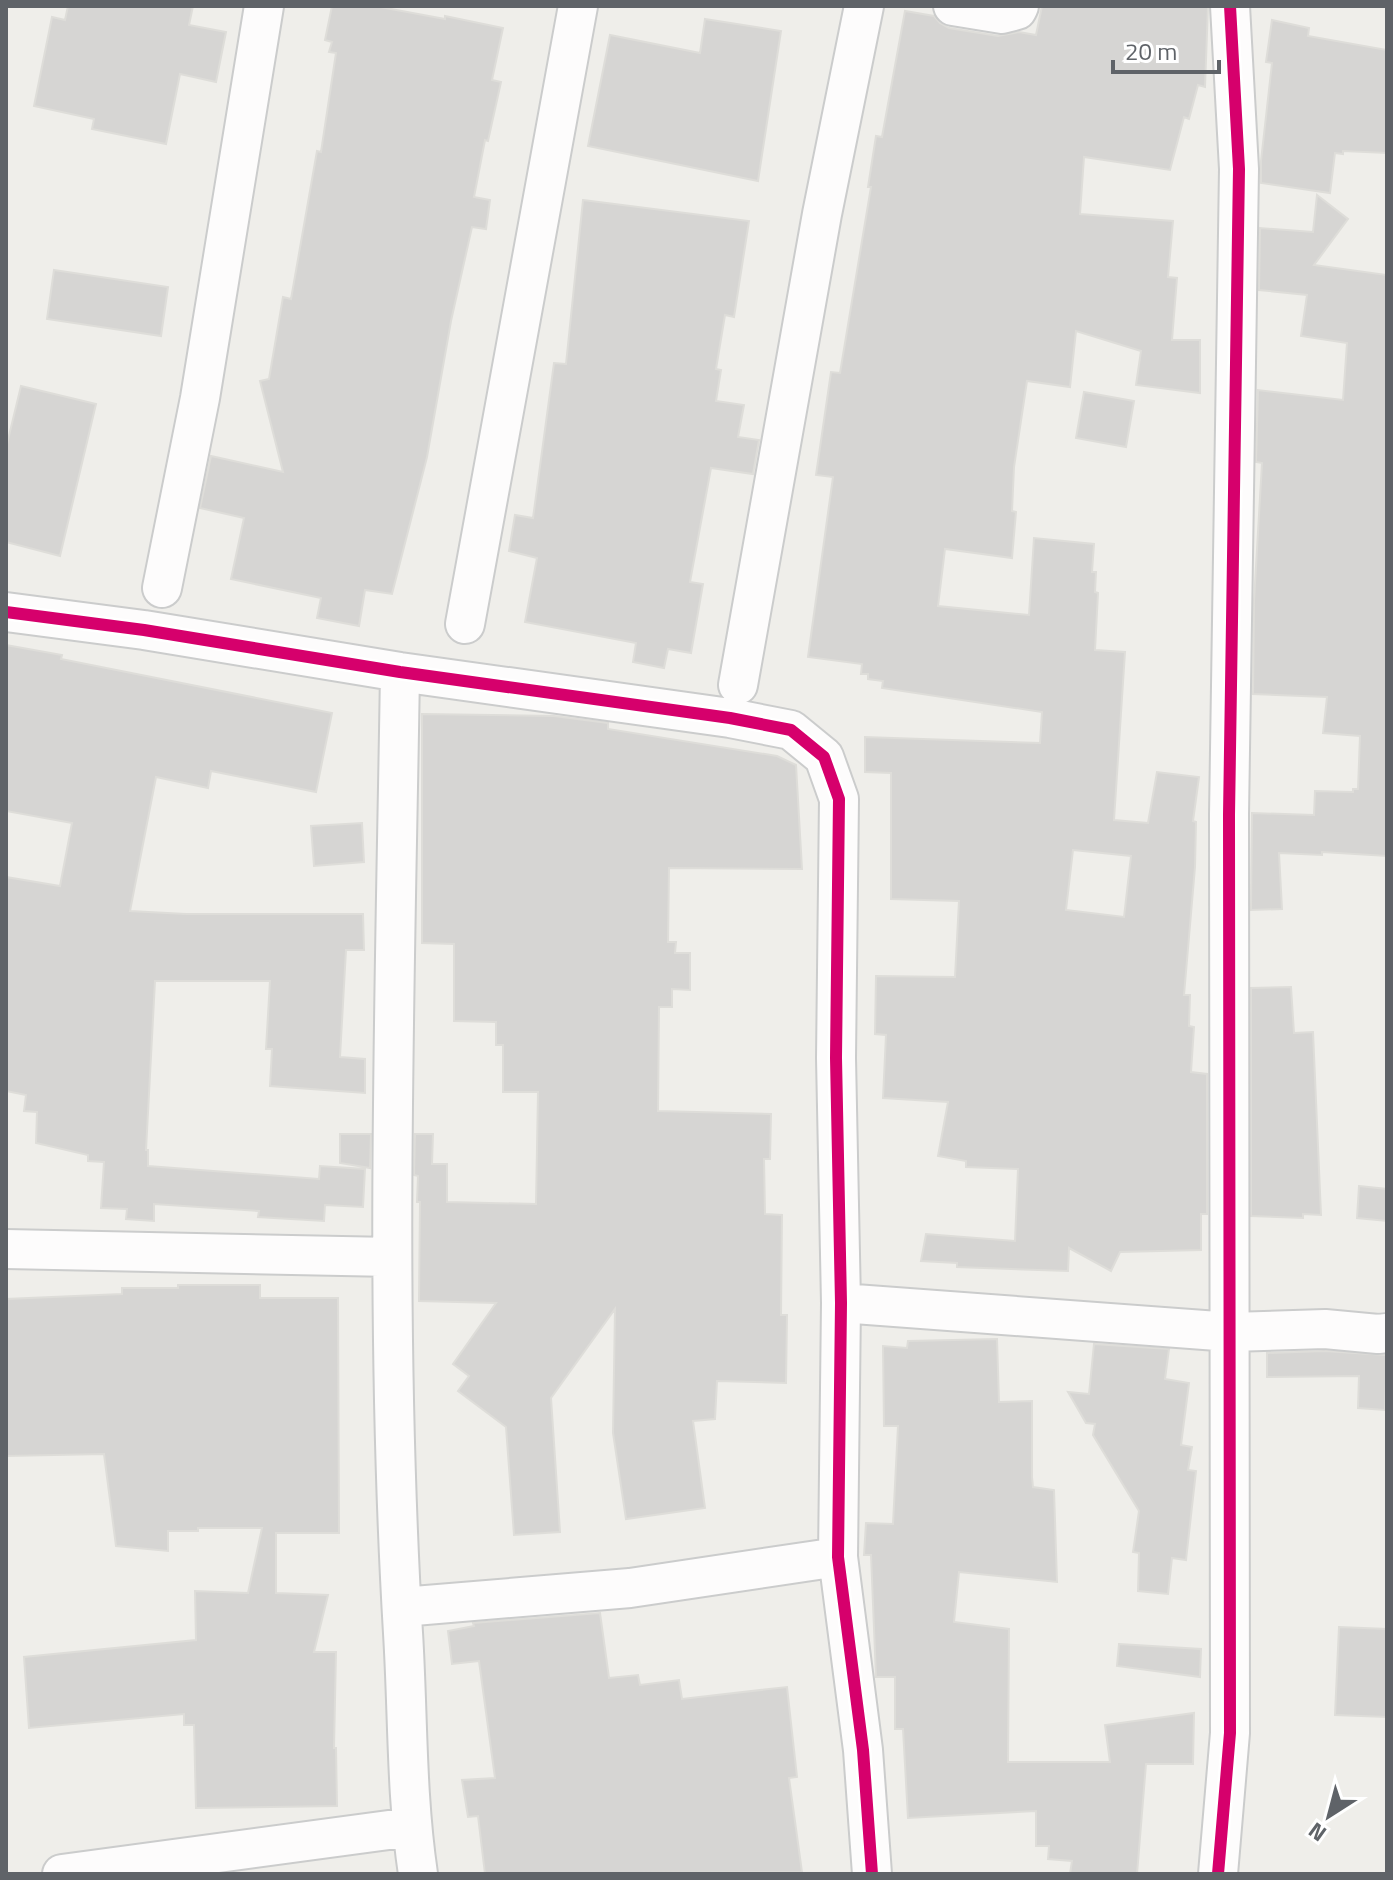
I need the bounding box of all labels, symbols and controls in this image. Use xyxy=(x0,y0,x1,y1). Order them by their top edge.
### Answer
scale bar xyxy=(1113,24,1219,74)
text: 20 m xyxy=(1125,33,1177,69)
north arrow xyxy=(1289,1776,1369,1856)
text: N xyxy=(1301,1814,1333,1850)

